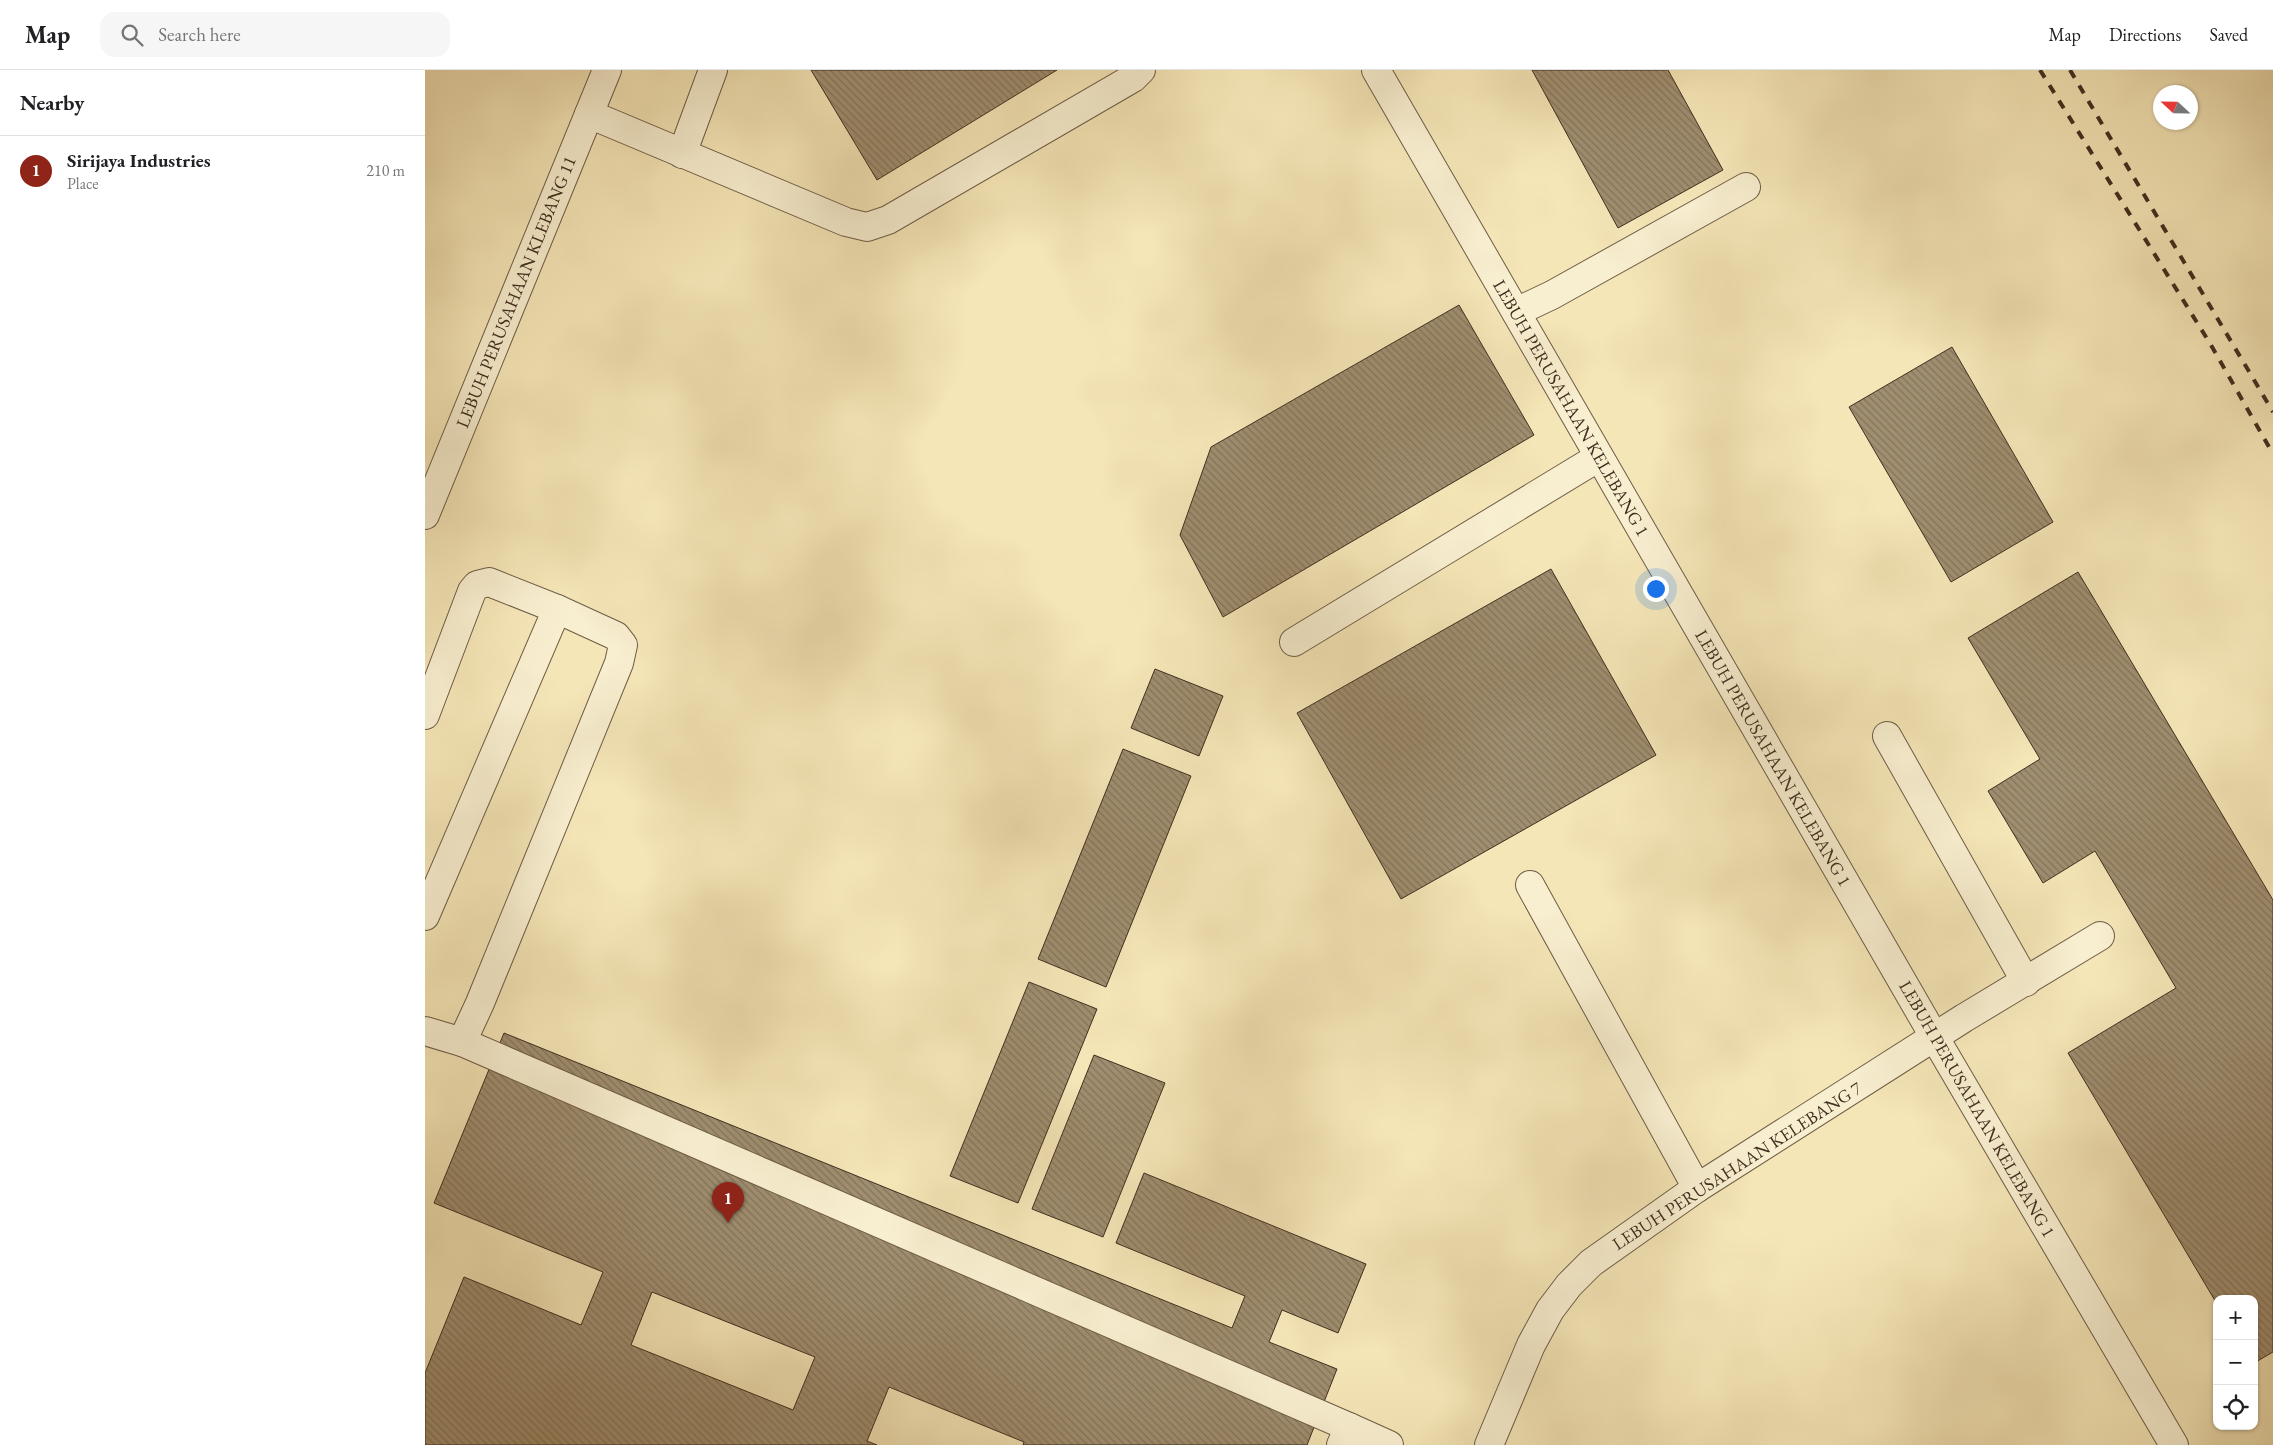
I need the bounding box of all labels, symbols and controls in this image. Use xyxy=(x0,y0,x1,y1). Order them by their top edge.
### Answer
search box xyxy=(100,12,450,57)
text: Map xyxy=(25,19,70,50)
icon: search xyxy=(118,21,146,49)
text: Search here xyxy=(158,22,241,47)
text: Map xyxy=(2049,23,2081,46)
text: Directions xyxy=(2109,23,2181,46)
text: Saved xyxy=(2209,23,2248,46)
north arrow xyxy=(2153,85,2198,130)
text: Nearby xyxy=(20,89,84,116)
text: Sirijaya Industries xyxy=(67,148,211,173)
street label: LEBUH PERUSAHAAN KLEBANG 11 xyxy=(450,152,581,431)
text: 1 xyxy=(32,160,40,181)
text: 210 m xyxy=(366,160,405,181)
text: Place xyxy=(67,173,99,194)
street label: LEBUH PERUSAHAAN KELEBANG 1 xyxy=(1488,275,1655,540)
your location xyxy=(1643,576,1669,602)
street label: LEBUH PERUSAHAAN KELEBANG 1 xyxy=(1690,625,1857,890)
street label: LEBUH PERUSAHAAN KELEBANG 1 xyxy=(1894,976,2061,1241)
street label: LEBUH PERUSAHAAN KELEBANG 7 xyxy=(1608,1076,1866,1255)
pin: 1 xyxy=(712,1182,744,1223)
map controls xyxy=(2213,1295,2258,1430)
button: + xyxy=(2213,1295,2258,1340)
button: − xyxy=(2213,1340,2258,1385)
button: locate xyxy=(2213,1385,2258,1430)

